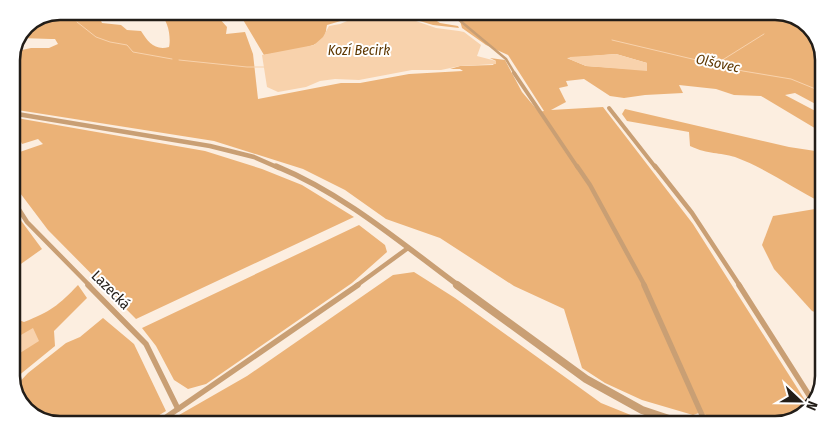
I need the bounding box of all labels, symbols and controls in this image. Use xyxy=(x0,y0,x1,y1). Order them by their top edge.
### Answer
water label: Kozí Becirk xyxy=(328,42,390,59)
water label: Olšovec xyxy=(694,51,742,77)
street label: Lazecká xyxy=(88,267,134,313)
north arrow xyxy=(775,376,825,426)
text: N xyxy=(802,399,821,413)

